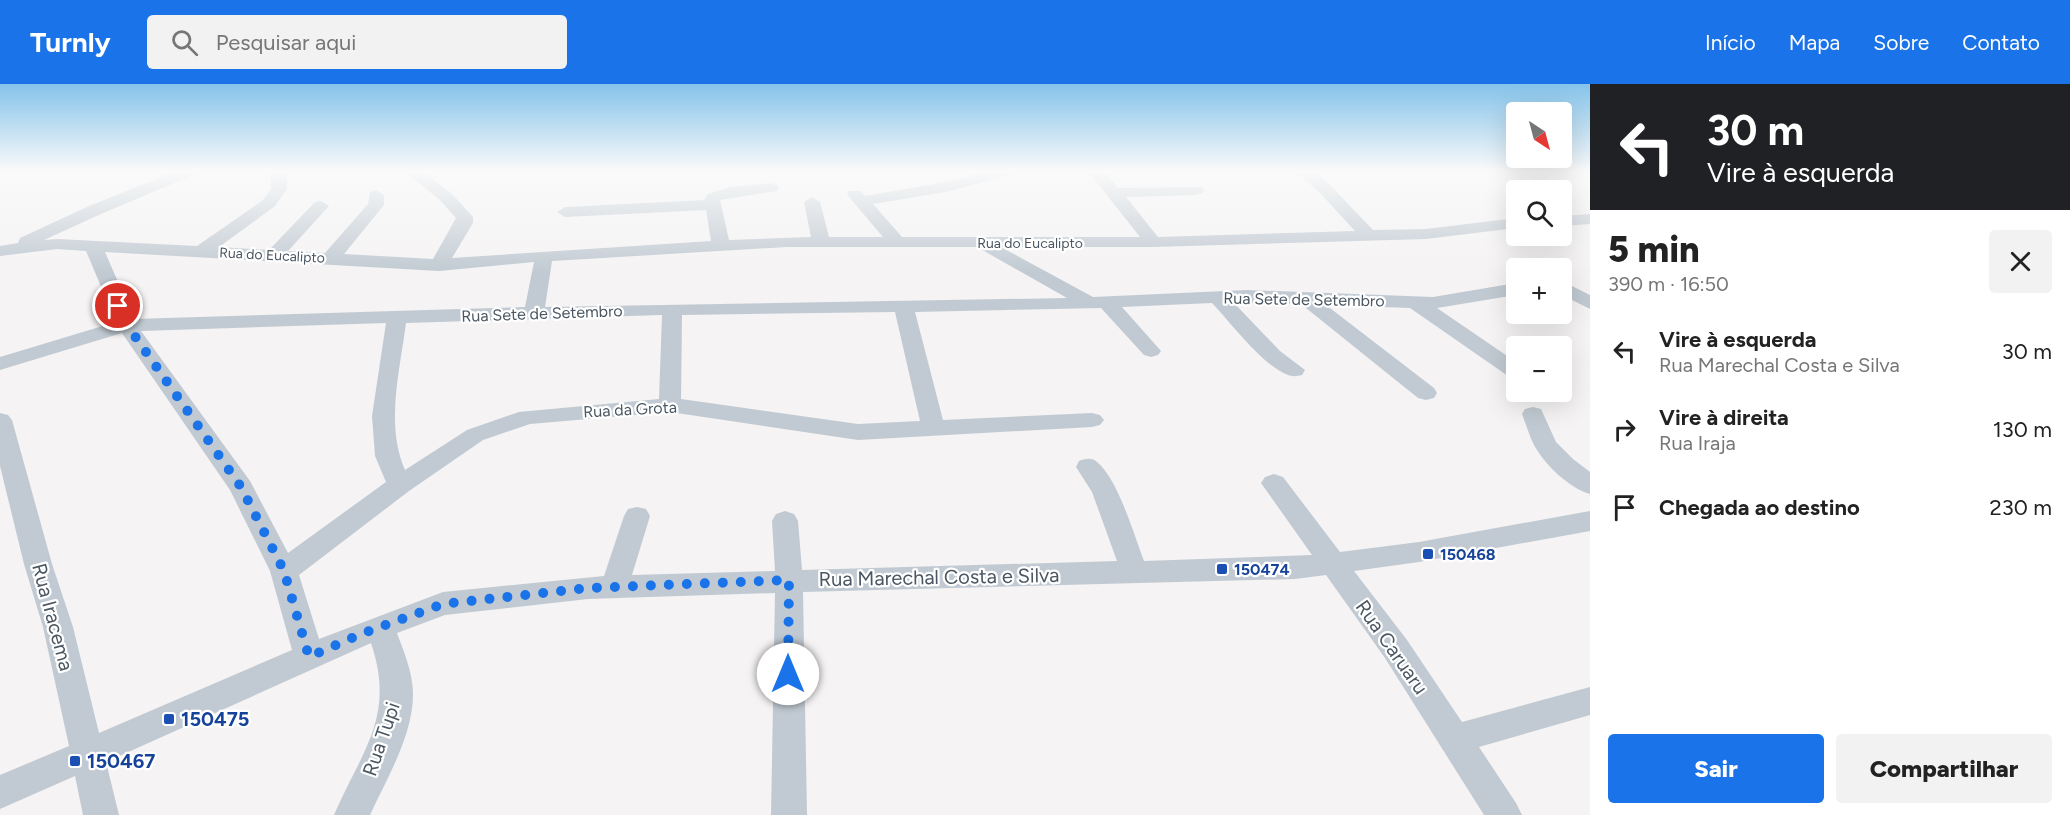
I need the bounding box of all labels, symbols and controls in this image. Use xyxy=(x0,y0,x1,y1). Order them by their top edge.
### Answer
search box xyxy=(147,15,567,69)
text: Turnly xyxy=(30,25,111,59)
icon: search xyxy=(168,26,201,59)
text: Pesquisar aqui xyxy=(216,29,356,56)
text: Início xyxy=(1705,30,1756,55)
text: Mapa xyxy=(1789,30,1840,55)
text: Sobre xyxy=(1873,30,1929,55)
text: Contato xyxy=(1962,30,2040,55)
north arrow xyxy=(1506,102,1572,168)
map controls xyxy=(1506,102,1572,402)
text: 30 m xyxy=(1707,105,1804,156)
icon: left xyxy=(1608,108,1686,186)
text: Vire à esquerda xyxy=(1707,156,1894,189)
button: search xyxy=(1506,180,1572,246)
text: 5 min xyxy=(1608,228,1700,271)
button: close xyxy=(1989,230,2052,293)
street label: Rua do Eucalipto xyxy=(977,235,1083,252)
street label: Rua do Eucalipto xyxy=(219,244,325,267)
button: + xyxy=(1506,258,1572,324)
text: 390 m · 16:50 xyxy=(1608,272,1729,296)
pin xyxy=(92,280,143,331)
icon: arrive xyxy=(101,289,134,322)
street label: Rua Sete de Setembro xyxy=(1223,289,1385,310)
street label: Rua Sete de Setembro xyxy=(461,301,623,326)
text: Vire à esquerda xyxy=(1659,326,1817,353)
icon: left xyxy=(1608,335,1641,368)
button: − xyxy=(1506,336,1572,402)
text: 30 m xyxy=(2002,338,2052,365)
text: Rua Marechal Costa e Silva xyxy=(1659,353,1900,377)
street label: Rua da Grota xyxy=(583,398,677,421)
text: Vire à direita xyxy=(1659,404,1789,431)
icon: right xyxy=(1608,413,1641,446)
text: 130 m xyxy=(1993,416,2052,443)
text: Rua Iraja xyxy=(1659,431,1736,455)
icon: arrive xyxy=(1608,491,1641,524)
text: Chegada ao destino xyxy=(1659,494,1860,521)
text: 230 m xyxy=(1989,494,2052,521)
place label: 150468 xyxy=(1440,545,1496,564)
marker: 150468 xyxy=(1421,547,1435,561)
place label: 150474 xyxy=(1234,560,1290,579)
street label: Rua Iracema xyxy=(27,561,79,673)
marker: 150474 xyxy=(1215,562,1229,576)
street label: Rua Marechal Costa e Silva xyxy=(818,563,1060,591)
street label: Rua Caruaru xyxy=(1351,595,1433,699)
position arrow xyxy=(756,642,820,706)
street label: Rua Tupi xyxy=(357,699,405,779)
place label: 150475 xyxy=(181,707,249,731)
marker: 150475 xyxy=(162,712,176,726)
button: Sair xyxy=(1608,734,1824,803)
button: Compartilhar xyxy=(1836,734,2052,803)
place label: 150467 xyxy=(87,749,155,773)
marker: 150467 xyxy=(68,754,82,768)

